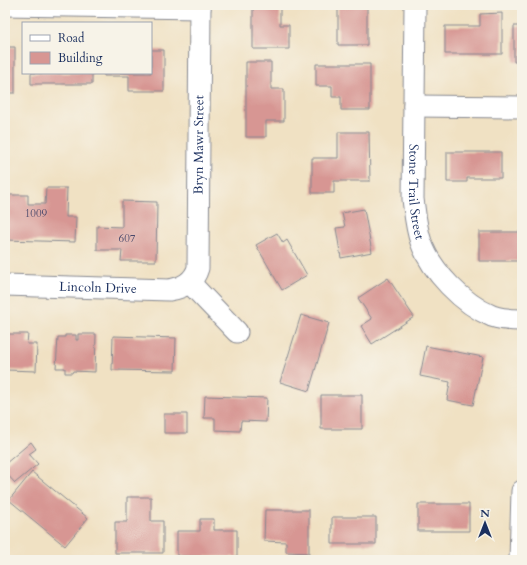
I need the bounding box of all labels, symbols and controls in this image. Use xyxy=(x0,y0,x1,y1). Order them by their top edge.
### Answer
legend xyxy=(22,22,152,74)
text: Road xyxy=(58,30,85,46)
text: Building xyxy=(58,50,103,66)
street label: Bryn Mawr Street xyxy=(190,95,208,194)
street label: Stone Trail Street xyxy=(404,144,429,242)
house number: 1009 xyxy=(25,206,48,221)
house number: 607 xyxy=(119,231,136,246)
street label: Lincoln Drive xyxy=(59,278,137,298)
north arrow xyxy=(465,503,505,543)
text: N xyxy=(480,506,490,521)

